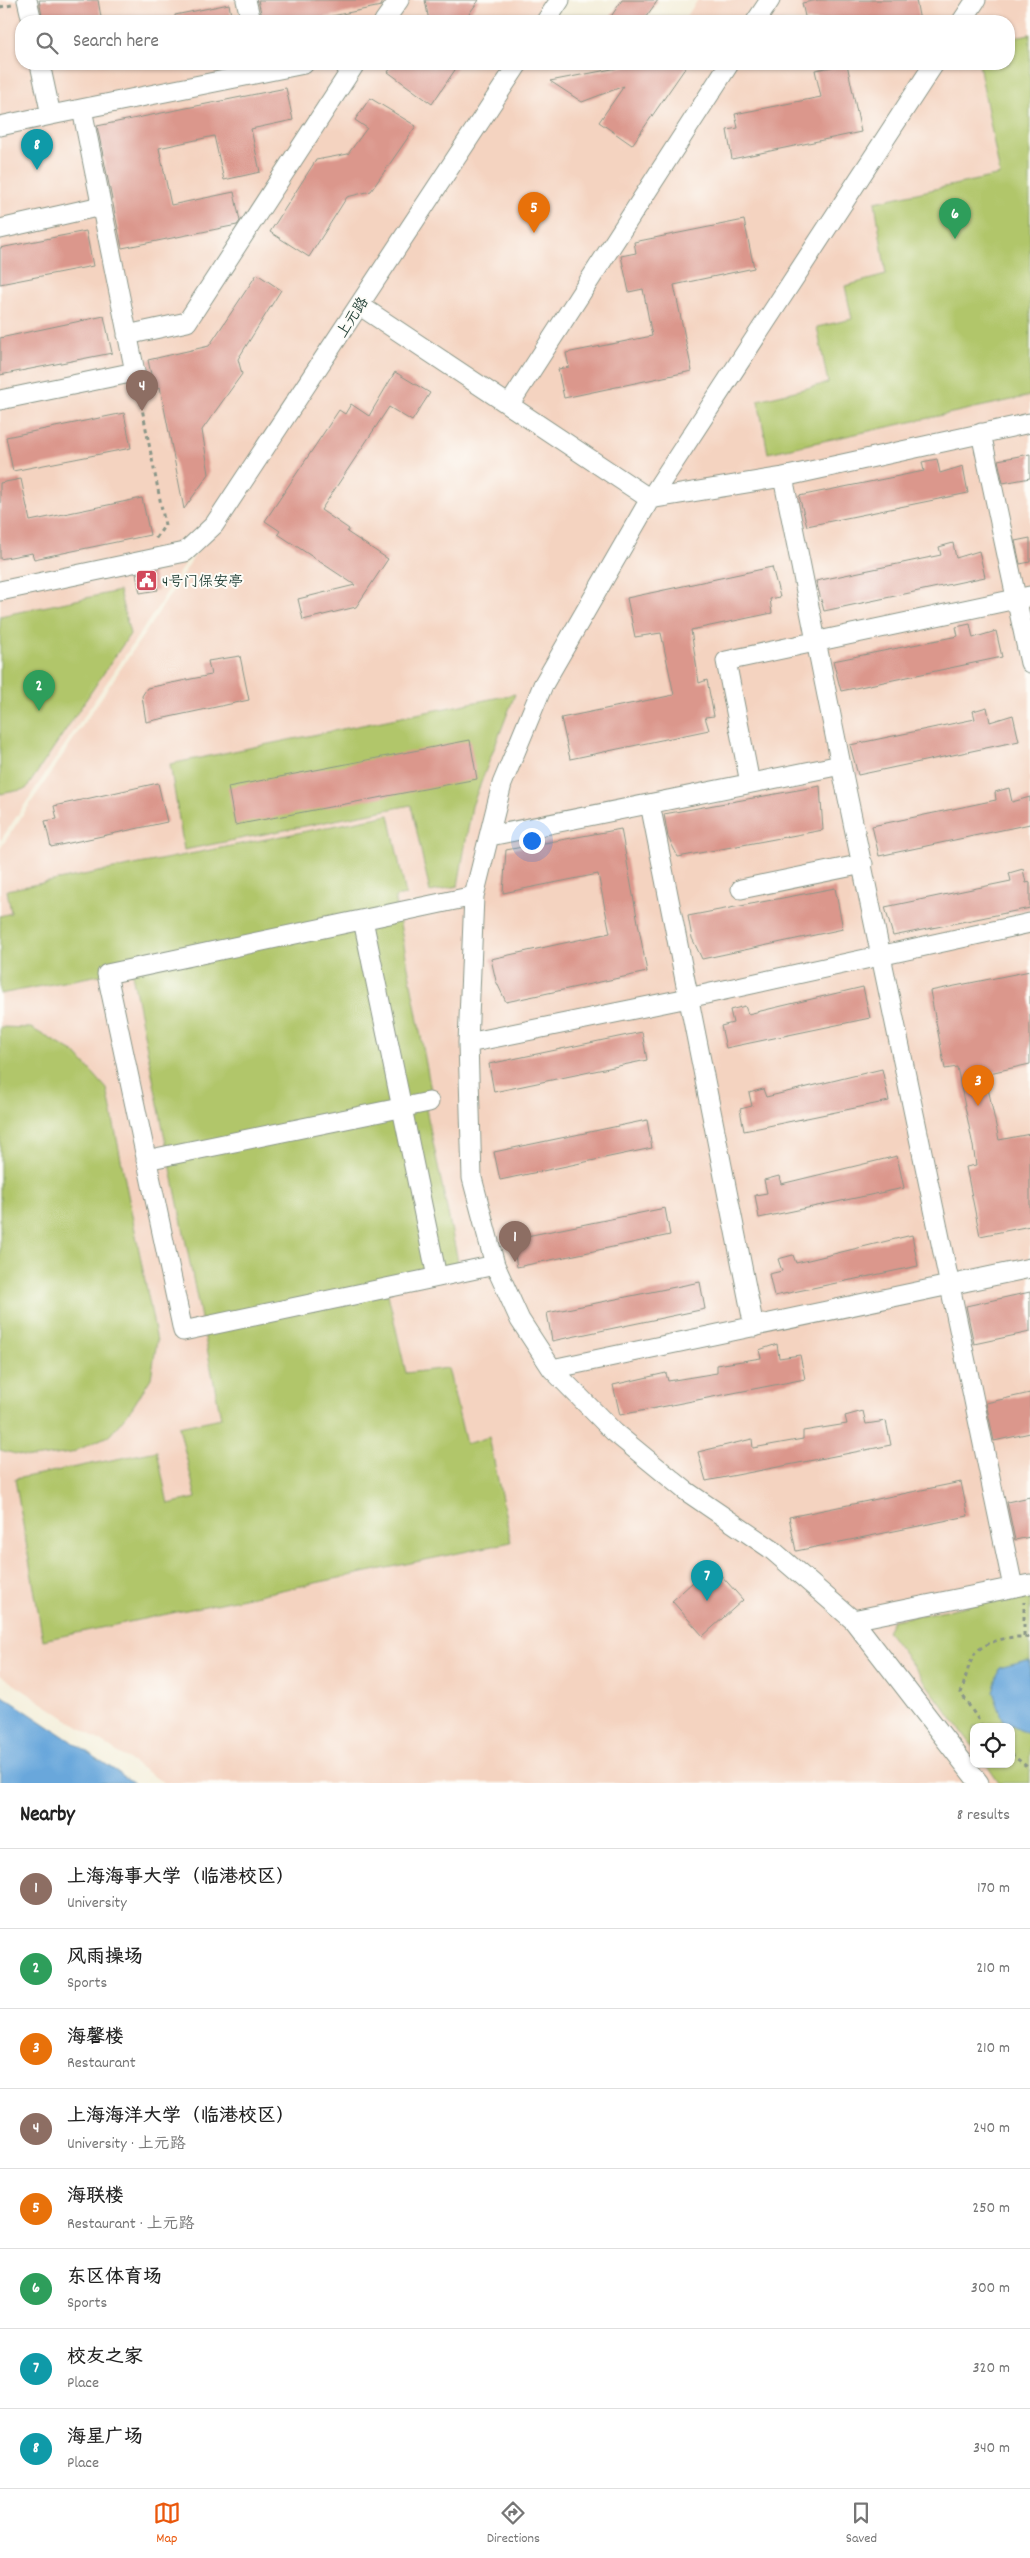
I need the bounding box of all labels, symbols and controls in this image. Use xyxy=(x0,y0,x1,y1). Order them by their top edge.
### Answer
search box xyxy=(15,15,1015,70)
icon: search xyxy=(33,29,61,57)
text: Search here xyxy=(73,29,159,56)
pin: 8 xyxy=(21,129,53,170)
pin: 5 xyxy=(518,192,550,233)
pin: 6 xyxy=(939,198,971,239)
street label: 上元路 xyxy=(332,293,375,343)
pin: 4 xyxy=(126,370,158,411)
public building icon: 4号门保安亭 xyxy=(134,569,158,593)
place label: 4号门保安亭 xyxy=(162,572,243,594)
pin: 2 xyxy=(23,670,55,711)
your location xyxy=(519,828,545,854)
pin: 3 xyxy=(962,1065,994,1106)
pin: 1 xyxy=(499,1221,531,1262)
pin: 7 xyxy=(691,1560,723,1601)
map controls xyxy=(970,1723,1015,1768)
button: locate xyxy=(970,1723,1015,1768)
text: Nearby xyxy=(20,1801,75,1831)
text: 8 results xyxy=(957,1804,1010,1827)
text: 上海海事大学（临港校区） xyxy=(67,1865,295,1892)
text: 1 xyxy=(34,1877,38,1900)
text: 170 m xyxy=(977,1877,1010,1900)
text: University xyxy=(67,1892,127,1915)
text: 风雨操场 xyxy=(67,1945,143,1972)
text: 2 xyxy=(33,1957,40,1980)
text: 210 m xyxy=(976,1957,1010,1980)
text: Sports xyxy=(67,1972,107,1995)
text: 海馨楼 xyxy=(67,2025,124,2052)
text: 3 xyxy=(32,2037,40,2060)
text: 210 m xyxy=(976,2037,1010,2060)
text: Restaurant xyxy=(67,2052,136,2075)
text: 上海海洋大学（临港校区） xyxy=(67,2104,295,2131)
text: 4 xyxy=(33,2117,39,2140)
text: 240 m xyxy=(973,2117,1010,2140)
text: University · 上元路 xyxy=(67,2133,186,2156)
text: 海联楼 xyxy=(67,2184,124,2211)
text: 5 xyxy=(32,2197,40,2220)
text: 250 m xyxy=(972,2197,1010,2220)
text: Restaurant · 上元路 xyxy=(67,2213,195,2236)
text: 东区体育场 xyxy=(67,2265,162,2292)
text: 6 xyxy=(32,2277,40,2300)
text: 300 m xyxy=(971,2277,1010,2300)
text: Sports xyxy=(67,2292,107,2315)
text: 校友之家 xyxy=(67,2345,143,2372)
text: 7 xyxy=(33,2357,39,2380)
text: 320 m xyxy=(973,2357,1010,2380)
text: Place xyxy=(67,2372,99,2395)
text: 海星广场 xyxy=(67,2425,143,2452)
text: 8 xyxy=(33,2437,39,2460)
text: 340 m xyxy=(973,2437,1010,2460)
text: Place xyxy=(67,2452,99,2475)
tab: Map xyxy=(153,2499,181,2549)
tab: Directions xyxy=(487,2499,540,2549)
tab: Saved xyxy=(846,2499,877,2549)

